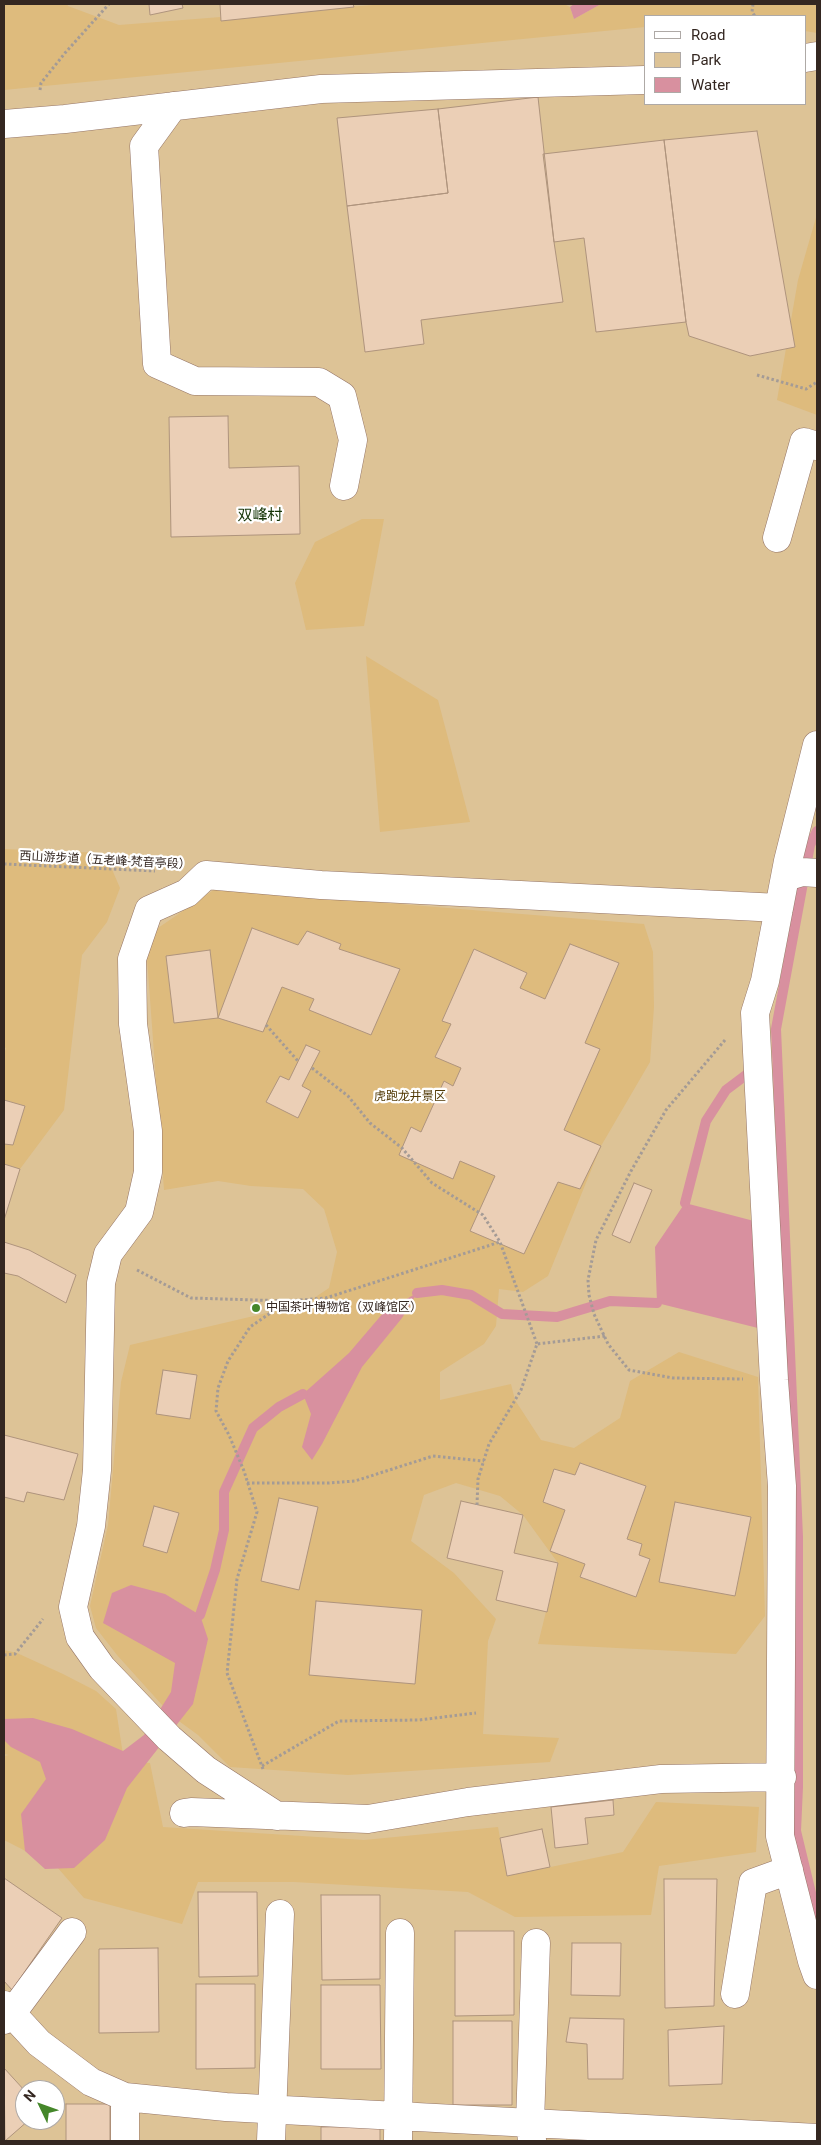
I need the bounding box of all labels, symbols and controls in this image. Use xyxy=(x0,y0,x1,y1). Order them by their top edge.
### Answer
legend xyxy=(644,15,806,105)
text: Road xyxy=(691,26,725,44)
text: Park xyxy=(691,51,721,69)
text: Water xyxy=(691,76,730,94)
district label: 双峰村 xyxy=(238,507,282,525)
street label: 西山游步道（五老峰-梵音亭段） xyxy=(19,849,191,873)
park label: 虎跑龙井景区 xyxy=(374,1090,446,1104)
place label: 中国茶叶博物馆（双峰馆区） xyxy=(266,1301,422,1315)
marker: 中国茶叶博物馆（双峰馆区） xyxy=(250,1302,262,1314)
north arrow xyxy=(15,2080,65,2130)
text: N xyxy=(20,2087,39,2105)

